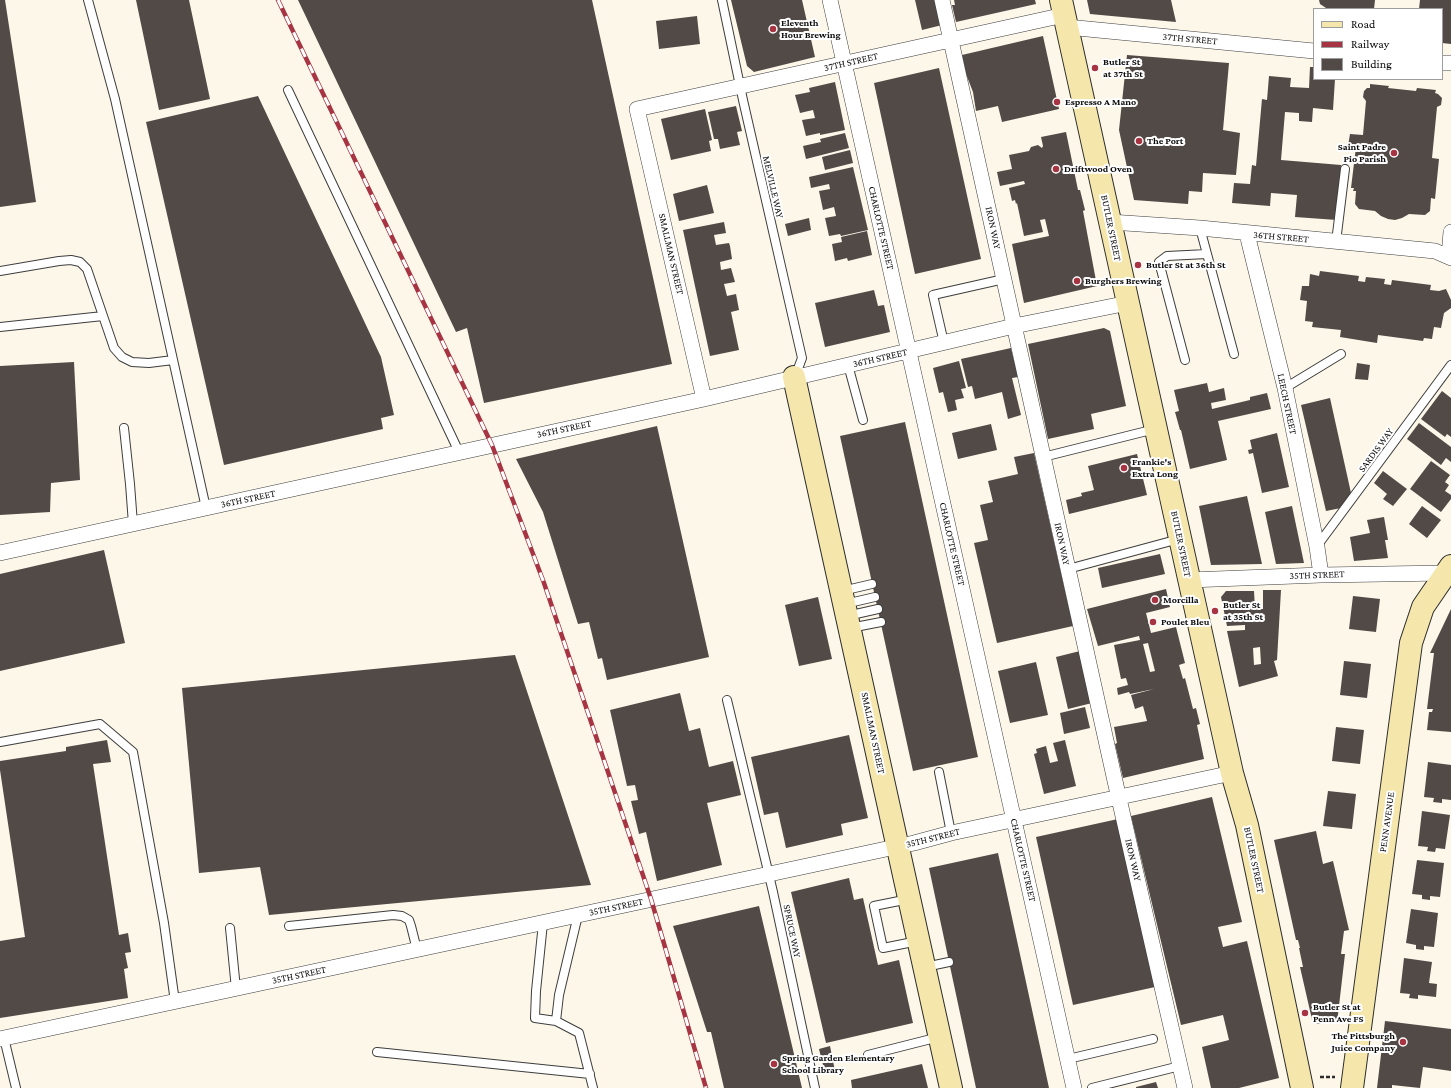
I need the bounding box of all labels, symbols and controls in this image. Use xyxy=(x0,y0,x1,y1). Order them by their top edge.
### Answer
legend xyxy=(1313,8,1443,80)
place label: Eleventh Hour Brewing xyxy=(781,17,841,40)
text: Road xyxy=(1351,17,1375,31)
marker: Eleventh Hour Brewing xyxy=(768,24,778,34)
street label: 37TH STREET xyxy=(1162,31,1218,47)
text: Railway xyxy=(1351,37,1389,51)
street label: 37TH STREET xyxy=(823,50,879,74)
place label: Butler St at 37th St xyxy=(1103,56,1143,80)
text: Building xyxy=(1351,57,1392,71)
marker: Butler St at 37th St xyxy=(1090,63,1100,73)
place label: Espresso A Mano xyxy=(1065,96,1136,108)
marker: Espresso A Mano xyxy=(1052,97,1062,107)
place label: The Port xyxy=(1147,135,1183,147)
marker: The Port xyxy=(1134,136,1144,146)
place label: Saint Padre Pio Parish xyxy=(1338,141,1386,164)
marker: Saint Padre Pio Parish xyxy=(1389,148,1399,158)
street label: MELVILLE WAY xyxy=(760,155,786,219)
place label: Driftwood Oven xyxy=(1064,163,1132,175)
marker: Driftwood Oven xyxy=(1051,164,1061,174)
street label: CHARLOTTE STREET xyxy=(866,185,896,271)
street label: BUTLER STREET xyxy=(1098,194,1124,262)
street label: IRON WAY xyxy=(983,206,1003,250)
street label: SMALLMAN STREET xyxy=(656,212,686,296)
street label: 36TH STREET xyxy=(1253,229,1309,245)
place label: Butler St at 36th St xyxy=(1146,259,1226,271)
marker: Butler St at 36th St xyxy=(1133,260,1143,270)
place label: Burghers Brewing xyxy=(1085,275,1162,287)
marker: Burghers Brewing xyxy=(1072,276,1082,286)
street label: 36TH STREET xyxy=(852,346,908,370)
street label: LEECH STREET xyxy=(1275,372,1299,436)
street label: 36TH STREET xyxy=(536,417,592,441)
street label: SARDIS WAY xyxy=(1356,426,1396,474)
place label: Frankie's Extra Long xyxy=(1132,456,1178,480)
marker: Frankie's Extra Long xyxy=(1119,463,1129,473)
street label: 36TH STREET xyxy=(220,487,276,511)
street label: CHARLOTTE STREET xyxy=(937,501,967,587)
street label: BUTLER STREET xyxy=(1168,510,1194,578)
street label: IRON WAY xyxy=(1052,522,1072,566)
street label: 35TH STREET xyxy=(1289,568,1345,582)
place label: Morcilla xyxy=(1163,594,1199,606)
marker: Morcilla xyxy=(1150,595,1160,605)
place label: Butler St at 35th St xyxy=(1223,599,1263,622)
marker: Butler St at 35th St xyxy=(1210,606,1220,616)
place label: Poulet Bleu xyxy=(1161,616,1209,628)
marker: Poulet Bleu xyxy=(1148,617,1158,627)
street label: SMALLMAN STREET xyxy=(859,691,887,775)
street label: PENN AVENUE xyxy=(1377,791,1397,853)
street label: CHARLOTTE STREET xyxy=(1008,817,1038,903)
street label: 35TH STREET xyxy=(905,826,961,850)
street label: BUTLER STREET xyxy=(1241,826,1267,894)
street label: IRON WAY xyxy=(1122,838,1144,882)
street label: 35TH STREET xyxy=(588,895,644,919)
street label: SPRUCE WAY xyxy=(781,903,803,959)
street label: 35TH STREET xyxy=(271,963,327,987)
place label: Butler St at Penn Ave FS xyxy=(1313,1001,1364,1024)
marker: Butler St at Penn Ave FS xyxy=(1300,1008,1310,1018)
place label: The Pittsburgh Juice Company xyxy=(1331,1030,1395,1054)
marker: The Pittsburgh Juice Company xyxy=(1398,1037,1408,1047)
place label: Spring Garden Elementary School Library xyxy=(782,1052,894,1076)
marker: Spring Garden Elementary School Library xyxy=(769,1059,779,1069)

